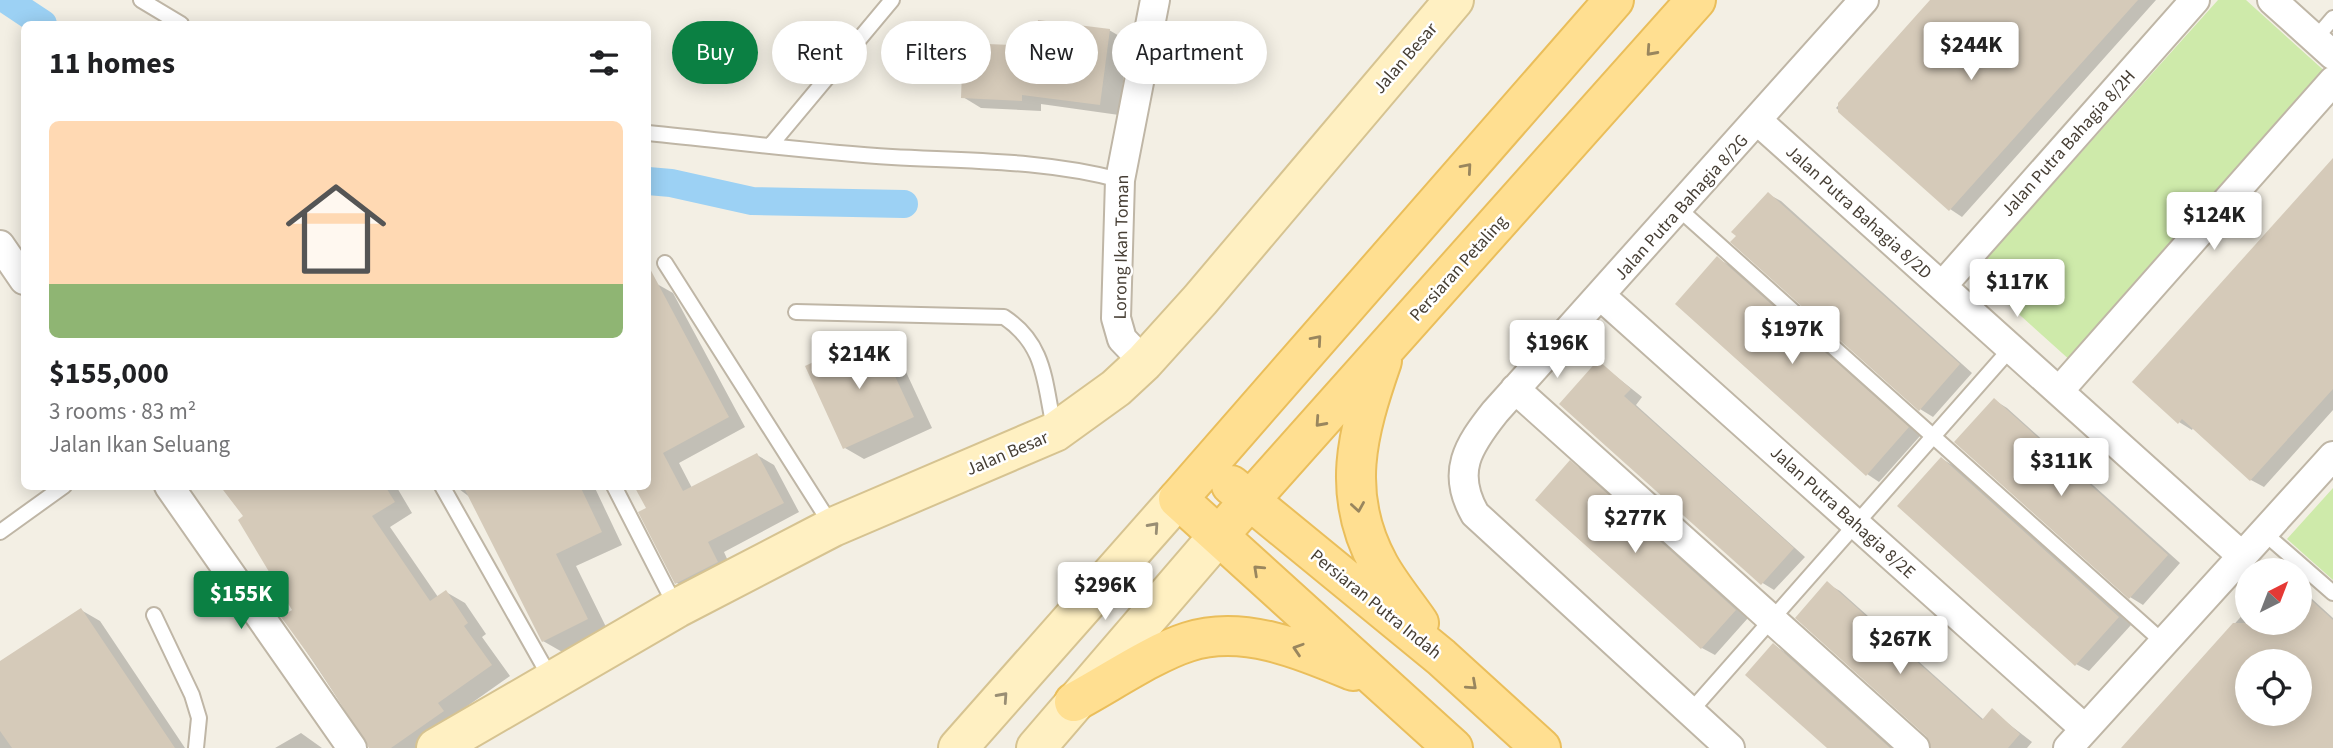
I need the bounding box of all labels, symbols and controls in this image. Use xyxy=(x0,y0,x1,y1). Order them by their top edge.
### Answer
street label: Jalan Besar xyxy=(1367,17,1444,99)
chip: Buy xyxy=(672,21,758,84)
chip: Rent xyxy=(772,21,867,84)
chip: Filters xyxy=(881,21,991,84)
chip: New xyxy=(1005,21,1098,84)
chip: Apartment xyxy=(1112,21,1267,84)
pin: $244K xyxy=(1922,22,2020,82)
text: $244K xyxy=(1940,28,2002,61)
text: 11 homes xyxy=(49,42,175,85)
one-way arrow xyxy=(1646,43,1659,56)
icon: filters xyxy=(585,44,623,82)
street label: Jalan Putra Bahagia 8/2H xyxy=(1996,64,2141,222)
street label: Jalan Putra Bahagia 8/2G xyxy=(1609,129,1754,286)
street label: Jalan Putra Bahagia 8/2D xyxy=(1780,140,1937,285)
one-way arrow xyxy=(1459,164,1471,177)
icon: home xyxy=(273,166,399,292)
street label: Lorong Ikan Toman xyxy=(1108,174,1135,320)
pin: $124K xyxy=(2165,192,2263,252)
text: $124K xyxy=(2183,198,2245,231)
street label: Persiaran Petaling xyxy=(1404,210,1513,327)
pin: $117K xyxy=(1968,260,2066,319)
text: $117K xyxy=(1986,265,2048,298)
pin: $197K xyxy=(1743,306,1841,366)
text: $197K xyxy=(1761,312,1823,345)
pin: $196K xyxy=(1508,320,1606,380)
text: $196K xyxy=(1526,326,1588,359)
pin: $214K xyxy=(810,332,908,391)
one-way arrow xyxy=(1309,335,1321,348)
text: $214K xyxy=(828,337,890,370)
text: $155,000 xyxy=(49,352,169,395)
text: 3 rooms · 83 m² xyxy=(49,395,196,428)
one-way arrow xyxy=(1316,414,1328,427)
street label: Jalan Besar xyxy=(962,425,1053,482)
text: Jalan Ikan Seluang xyxy=(49,428,230,461)
pin: $311K xyxy=(2012,438,2110,498)
street label: Jalan Putra Bahagia 8/2E xyxy=(1765,440,1921,584)
text: $311K xyxy=(2030,444,2092,477)
pin: $277K xyxy=(1586,496,1684,555)
one-way arrow xyxy=(1350,501,1365,513)
text: $277K xyxy=(1604,501,1666,534)
one-way arrow xyxy=(1146,522,1158,535)
street label: Persiaran Putra Indah xyxy=(1305,544,1447,665)
north arrow xyxy=(2235,558,2312,635)
map controls xyxy=(2235,558,2312,726)
pin: $296K xyxy=(1056,562,1154,622)
one-way arrow xyxy=(1253,566,1266,578)
text: $296K xyxy=(1074,568,1136,601)
pin: $155K xyxy=(192,572,290,631)
text: $155K xyxy=(210,577,272,610)
pin: $267K xyxy=(1851,616,1949,676)
text: $267K xyxy=(1869,622,1931,655)
one-way arrow xyxy=(1292,643,1305,657)
button: locate xyxy=(2235,649,2312,726)
one-way arrow xyxy=(1464,677,1477,689)
one-way arrow xyxy=(995,692,1007,705)

